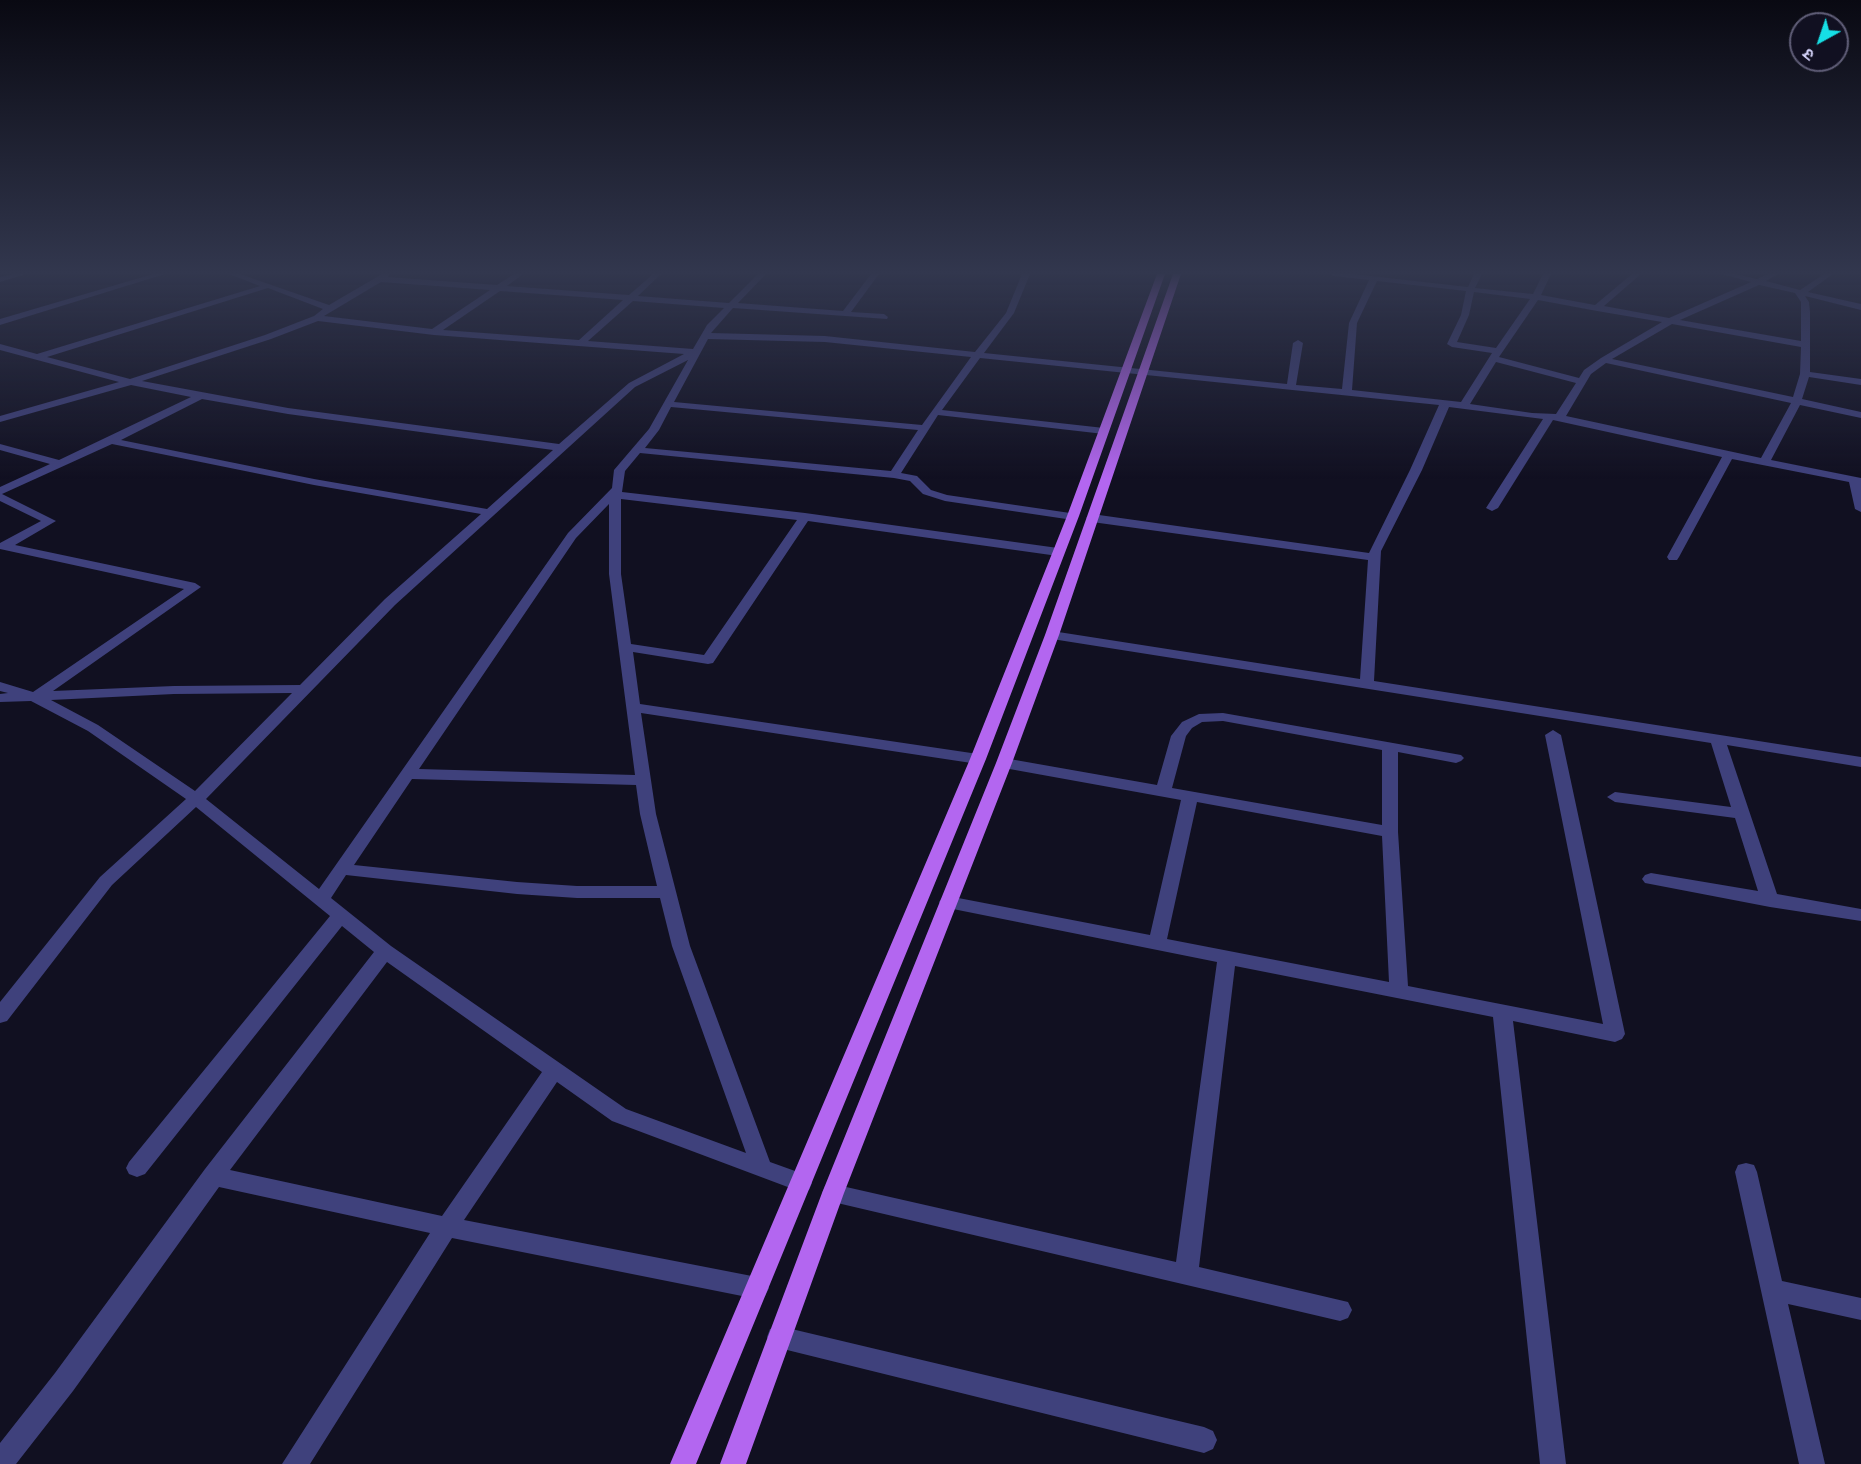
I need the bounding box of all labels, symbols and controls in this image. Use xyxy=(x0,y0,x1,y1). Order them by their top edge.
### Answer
north arrow xyxy=(1789,12,1849,72)
text: उ xyxy=(1799,44,1818,65)

